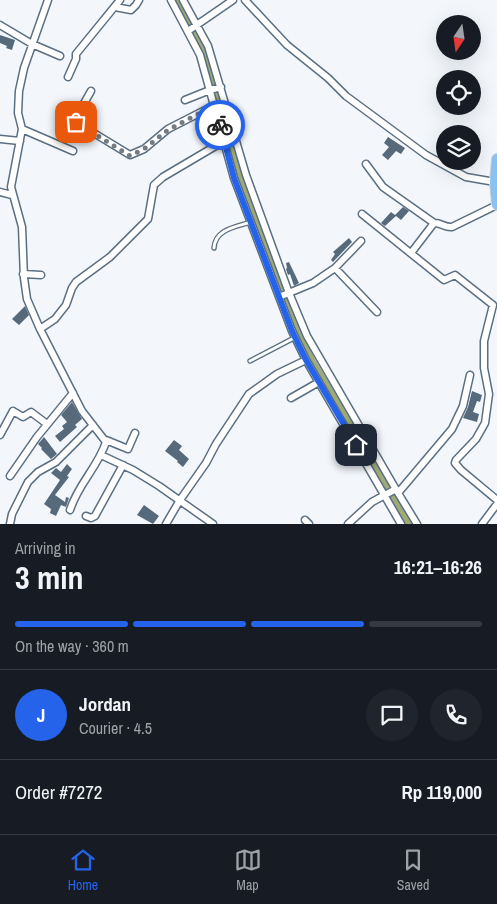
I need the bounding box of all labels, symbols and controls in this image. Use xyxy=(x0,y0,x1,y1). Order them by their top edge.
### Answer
north arrow xyxy=(436,15,481,60)
map controls xyxy=(436,15,481,170)
button: locate xyxy=(436,70,481,115)
courier xyxy=(195,100,245,150)
pin xyxy=(55,101,97,143)
icon: bag xyxy=(62,108,90,136)
icon: bike xyxy=(206,111,234,139)
button: layers xyxy=(436,125,481,170)
pin xyxy=(335,424,377,466)
icon: home xyxy=(342,431,370,459)
text: Arriving in xyxy=(15,537,76,559)
text: 16:21–16:26 xyxy=(394,554,482,580)
text: 3 min xyxy=(15,556,84,599)
text: On the way · 360 m xyxy=(15,635,129,657)
button: chat xyxy=(366,689,418,741)
button: phone xyxy=(430,689,482,741)
text: Jordan xyxy=(79,691,131,717)
text: J xyxy=(37,702,45,728)
text: Courier · 4.5 xyxy=(79,717,152,739)
text: Order #7272 xyxy=(15,779,102,805)
text: Rp 119,000 xyxy=(401,779,482,805)
tab: Home xyxy=(68,846,98,894)
tab: Map xyxy=(234,846,262,894)
tab: Saved xyxy=(397,846,429,894)

